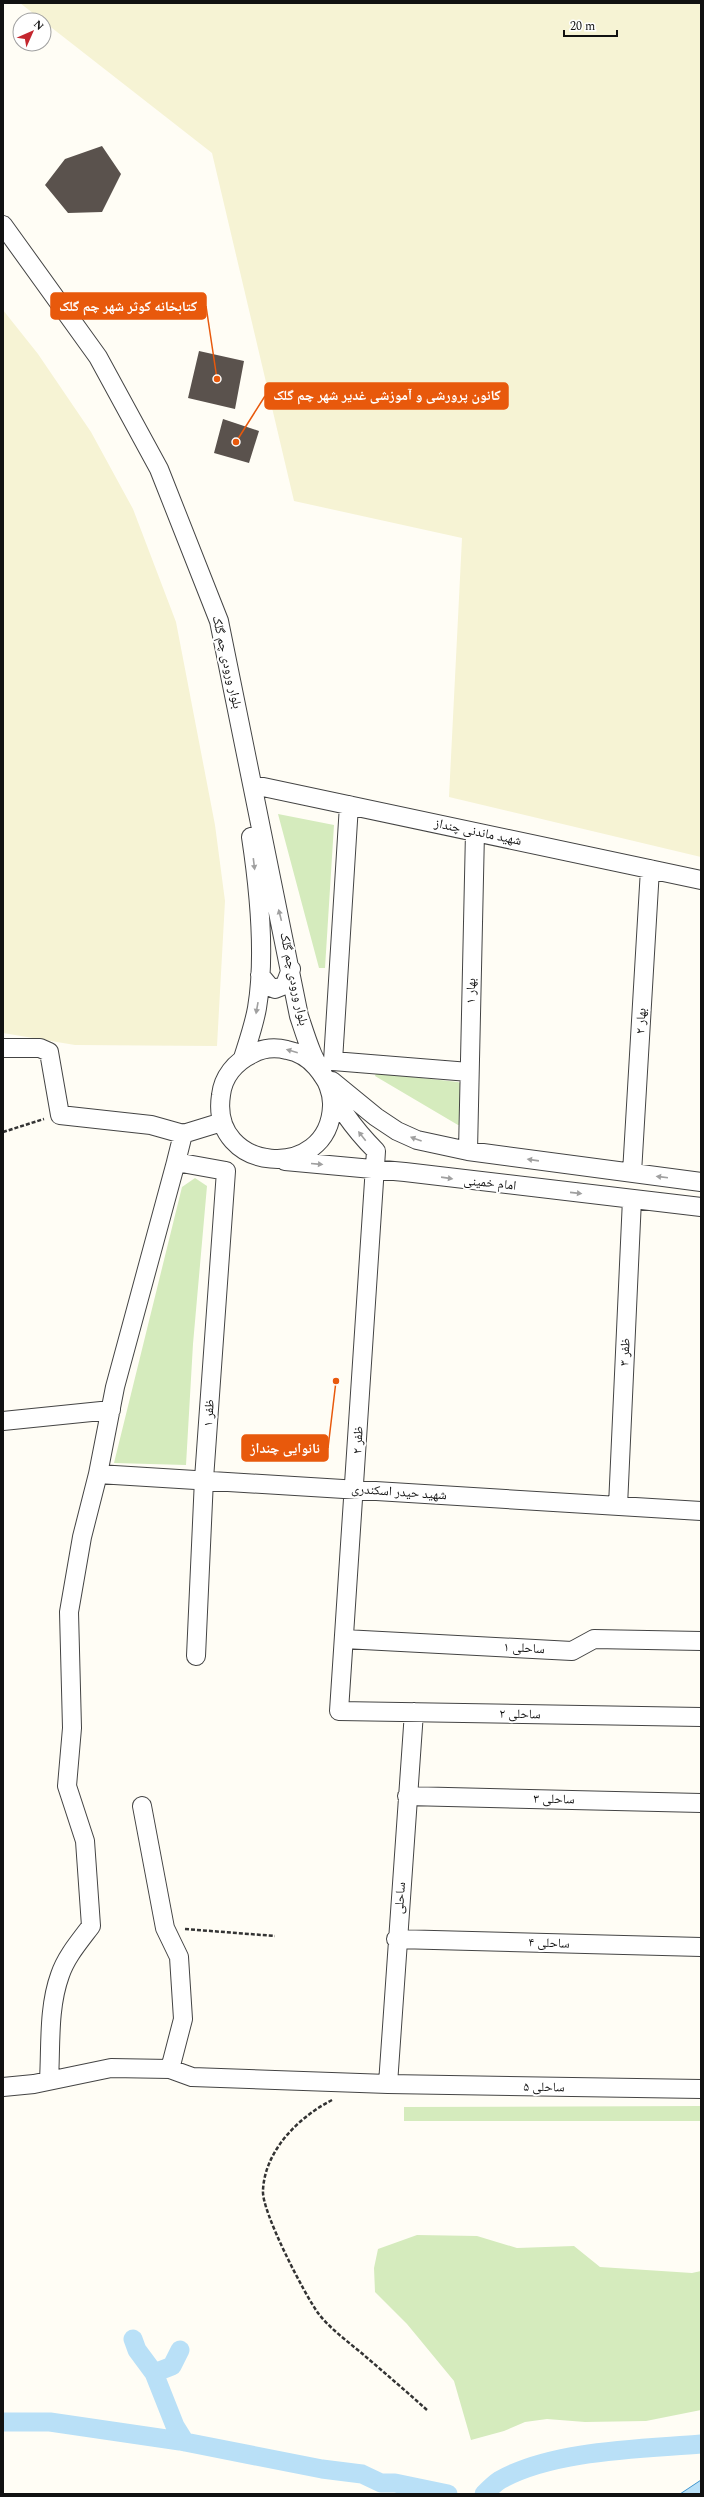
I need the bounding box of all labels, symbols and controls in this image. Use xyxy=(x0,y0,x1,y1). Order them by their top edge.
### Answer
north arrow xyxy=(12,12,52,52)
scale bar xyxy=(564,12,617,38)
text: N xyxy=(30,16,48,34)
text: 20 m xyxy=(570,17,595,36)
callout: کتابخانه کوثر شهر چم گلک xyxy=(51,293,206,319)
text: کتابخانه کوثر شهر چم گلک xyxy=(59,296,197,317)
callout: کانون پرورشی و آموزشی غدیر شهر چم گلک xyxy=(265,383,508,409)
text: کانون پرورشی و آموزشی غدیر شهر چم گلک xyxy=(273,385,501,406)
street label: بلوار ورودی چم گلک xyxy=(207,613,247,711)
street label: شهید ماندنی چنداز xyxy=(432,813,523,851)
one-way arrow xyxy=(251,858,257,871)
one-way arrow xyxy=(277,909,283,921)
street label: بلوار ورودی چم گلک xyxy=(274,930,314,1028)
street label: بهار ۱ xyxy=(461,978,481,1004)
one-way arrow xyxy=(253,1002,259,1014)
street label: بهار ۲ xyxy=(630,1008,652,1034)
one-way arrow xyxy=(286,1048,298,1054)
one-way arrow xyxy=(358,1131,367,1142)
one-way arrow xyxy=(410,1136,422,1142)
one-way arrow xyxy=(527,1157,540,1163)
one-way arrow xyxy=(311,1161,323,1168)
street label: امام خمینی xyxy=(463,1170,517,1196)
one-way arrow xyxy=(656,1174,668,1180)
one-way arrow xyxy=(440,1175,453,1181)
one-way arrow xyxy=(570,1189,582,1196)
street label: ظفر ۳ xyxy=(614,1338,636,1366)
street label: ظفر ۱ xyxy=(198,1398,220,1428)
street label: ظفر ۲ xyxy=(347,1426,369,1454)
callout: نانوایی چنداز xyxy=(242,1435,328,1461)
text: نانوایی چنداز xyxy=(249,1438,320,1459)
street label: شهید حیدر اسکندری xyxy=(351,1479,447,1505)
street label: ساحلی ۱ xyxy=(503,1637,545,1659)
street label: ساحلی ۲ xyxy=(499,1704,541,1724)
street label: ساحلی ۳ xyxy=(533,1789,575,1809)
street label: ساحلی xyxy=(389,1881,411,1915)
street label: ساحلی ۴ xyxy=(528,1932,570,1954)
street label: ساحلی ۵ xyxy=(523,2077,565,2097)

